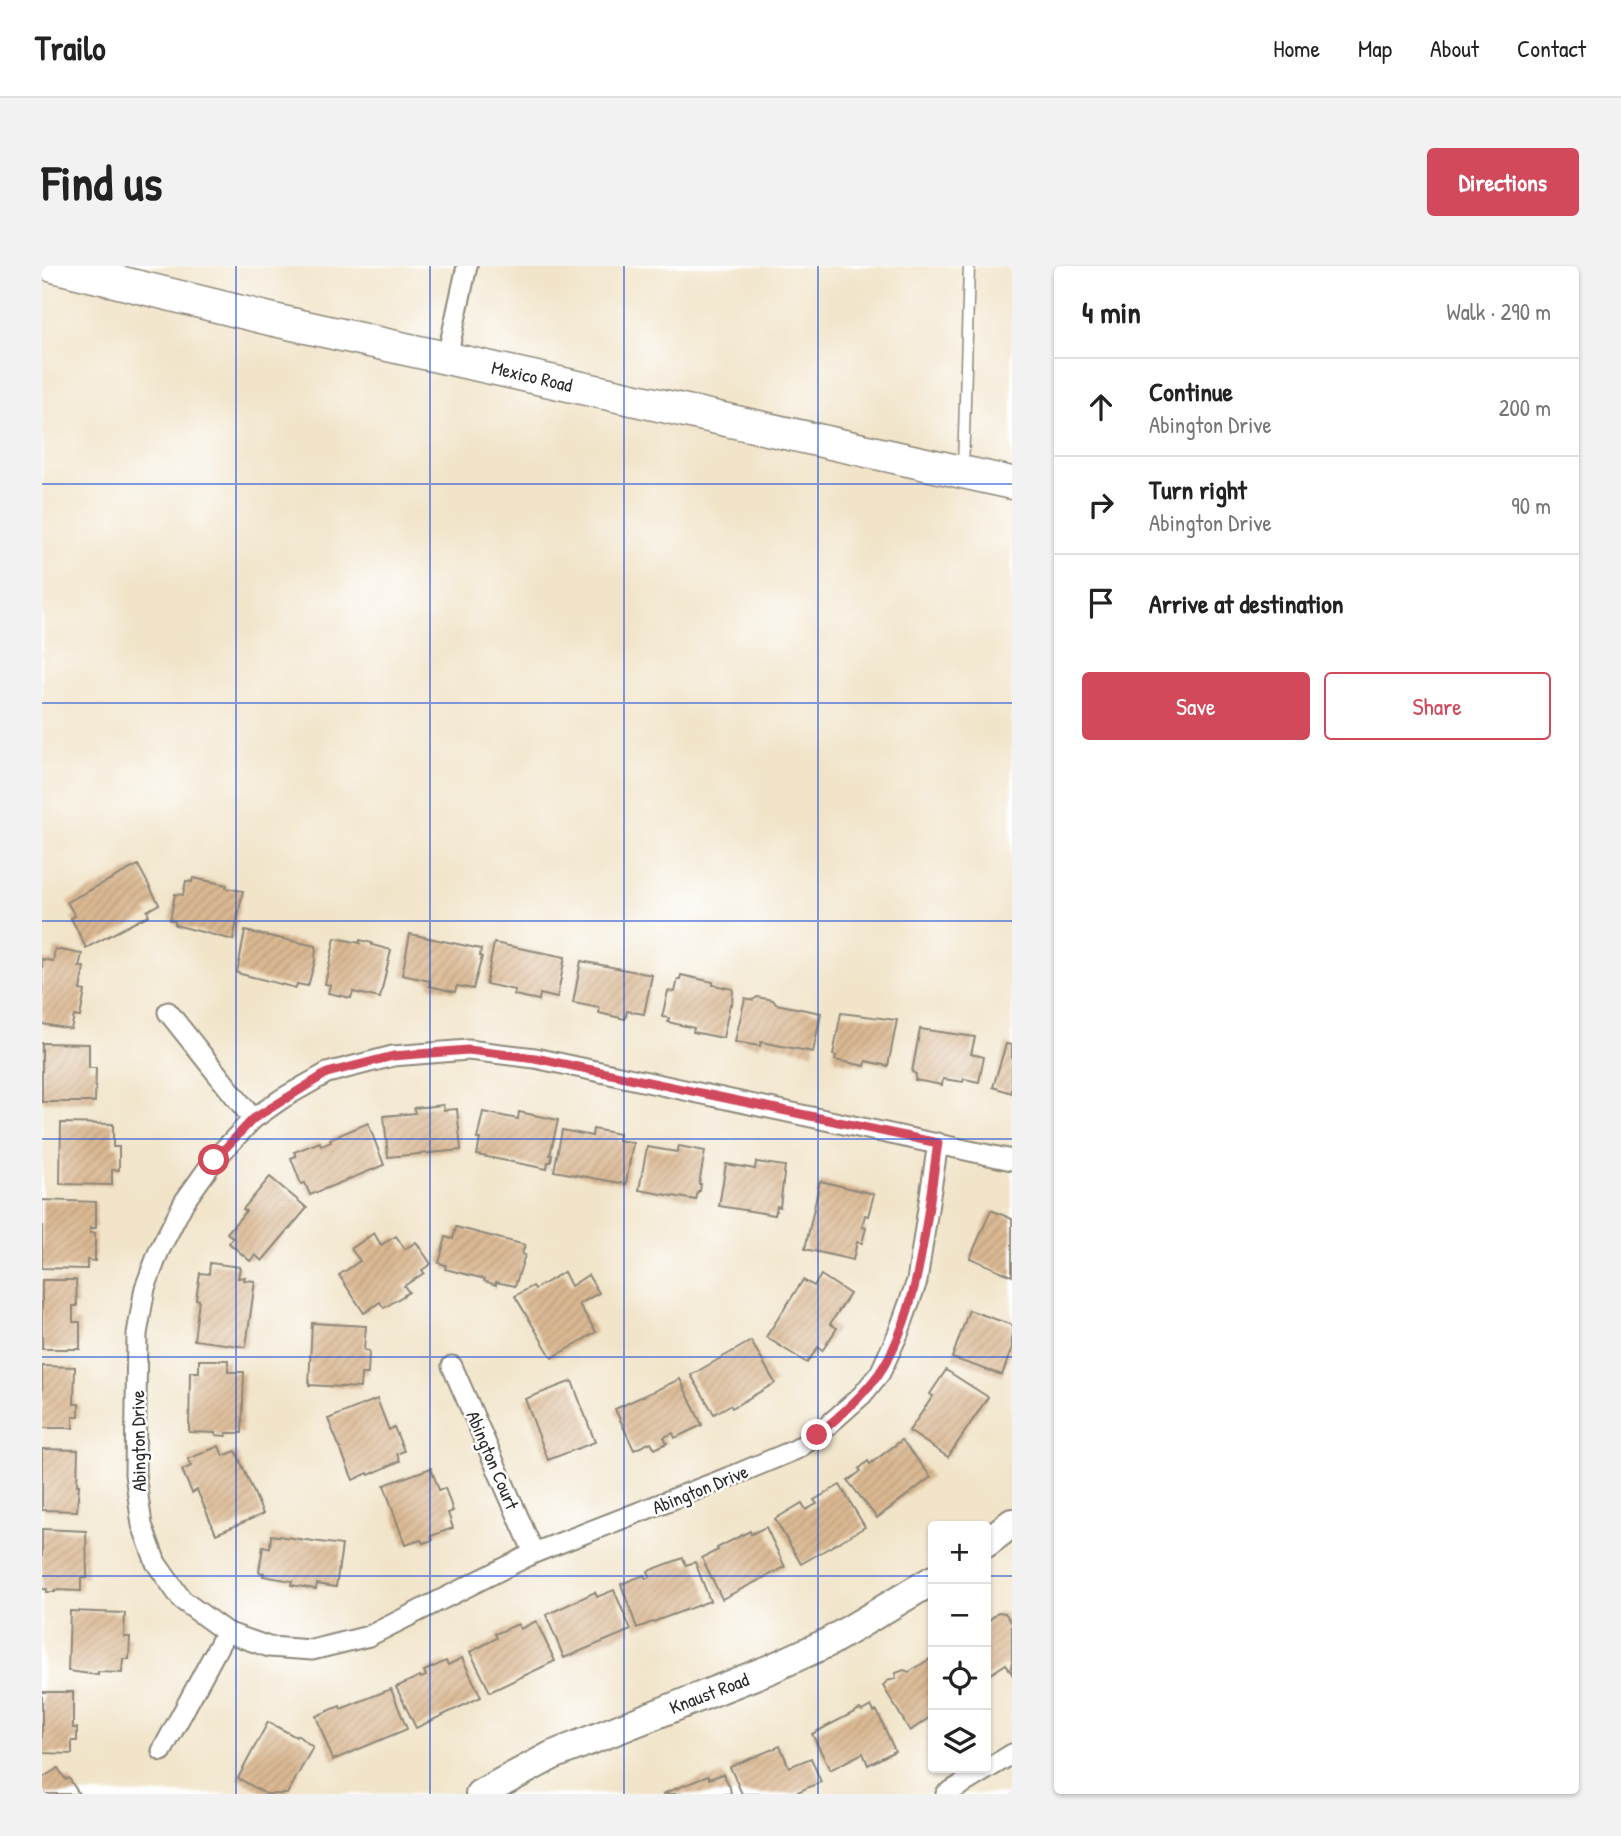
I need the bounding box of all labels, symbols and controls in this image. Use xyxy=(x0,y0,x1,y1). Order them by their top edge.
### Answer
text: Trailo xyxy=(35,26,106,70)
text: Home xyxy=(1273,32,1320,64)
text: Map xyxy=(1358,32,1392,64)
text: About xyxy=(1430,32,1479,64)
text: Contact xyxy=(1517,32,1586,64)
button: Directions xyxy=(1427,148,1579,216)
text: Find us xyxy=(42,149,162,215)
text: 4 min xyxy=(1082,292,1141,332)
text: Walk · 290 m xyxy=(1447,296,1551,327)
street label: Mexico Road xyxy=(489,354,576,398)
text: Continue xyxy=(1149,374,1233,409)
icon: ahead xyxy=(1082,388,1120,426)
text: 200 m xyxy=(1499,392,1551,423)
text: Abington Drive xyxy=(1149,409,1272,440)
text: Turn right xyxy=(1149,472,1247,507)
icon: right xyxy=(1082,486,1120,524)
text: 90 m xyxy=(1511,490,1551,521)
text: Abington Drive xyxy=(1149,507,1272,538)
icon: arrive xyxy=(1082,584,1120,622)
text: Arrive at destination xyxy=(1149,586,1344,621)
button: Save xyxy=(1082,672,1310,740)
button: Share xyxy=(1324,672,1551,740)
route start xyxy=(198,1144,229,1175)
street label: Abington Drive xyxy=(124,1390,152,1492)
street label: Abington Court xyxy=(461,1407,526,1514)
route end xyxy=(801,1419,832,1450)
street label: Abington Drive xyxy=(648,1458,752,1520)
map controls xyxy=(928,1521,991,1773)
button: + xyxy=(928,1521,991,1584)
button: − xyxy=(928,1584,991,1647)
button: locate xyxy=(928,1647,991,1710)
street label: Knaust Road xyxy=(666,1666,753,1720)
button: layers xyxy=(928,1710,991,1773)

